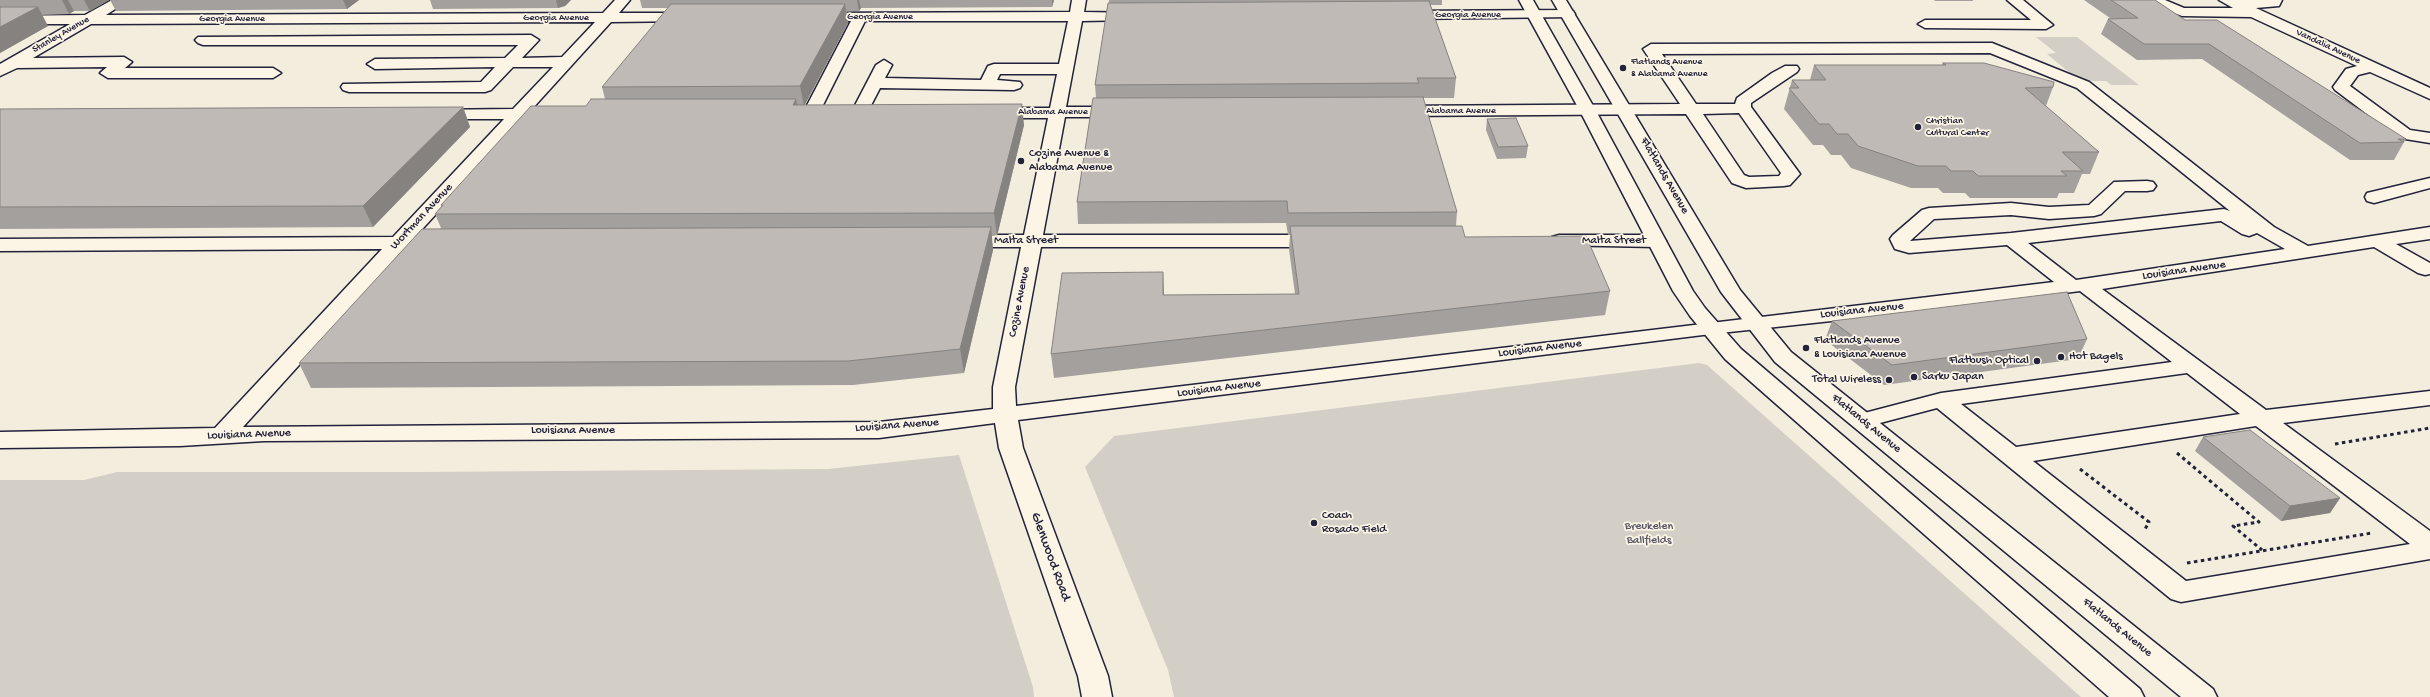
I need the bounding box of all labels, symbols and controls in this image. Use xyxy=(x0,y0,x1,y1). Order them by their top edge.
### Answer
street label: Georgia Avenue xyxy=(1435,9,1501,21)
street label: Georgia Avenue xyxy=(847,11,913,23)
street label: Georgia Avenue xyxy=(523,12,589,24)
street label: Georgia Avenue xyxy=(199,13,265,25)
street label: Stanley Avenue xyxy=(30,14,92,56)
street label: Vandalia Avenue xyxy=(2294,27,2362,67)
place label: Flatlands Avenue & Alabama Avenue xyxy=(1631,56,1708,80)
marker: Flatlands Avenue & Alabama Avenue xyxy=(1618,63,1628,73)
street label: Alabama Avenue xyxy=(1426,105,1496,117)
street label: Alabama Avenue xyxy=(1018,106,1088,118)
place label: Christian Cultural Center xyxy=(1926,115,1989,138)
marker: Christian Cultural Center xyxy=(1913,122,1923,132)
street label: Flatlands Avenue xyxy=(1636,135,1692,217)
place label: Cozine Avenue & Alabama Avenue xyxy=(1029,147,1112,175)
marker: Cozine Avenue & Alabama Avenue xyxy=(1016,156,1026,166)
street label: Wortman Avenue xyxy=(388,181,456,253)
street label: Malta Street xyxy=(994,234,1058,248)
street label: Malta Street xyxy=(1582,234,1646,248)
street label: Louisiana Avenue xyxy=(2141,258,2227,284)
street label: Cozine Avenue xyxy=(1006,266,1034,338)
street label: Louisiana Avenue xyxy=(1820,299,1904,323)
place label: Flatlands Avenue & Louisiana Avenue xyxy=(1814,334,1906,362)
street label: Louisiana Avenue xyxy=(1498,337,1582,361)
marker: Flatlands Avenue & Louisiana Avenue xyxy=(1801,343,1811,353)
place label: Hot Bagels xyxy=(2069,350,2123,364)
marker: Hot Bagels xyxy=(2056,352,2066,362)
place label: Flatbush Optical xyxy=(1949,354,2029,368)
marker: Flatbush Optical xyxy=(2032,356,2042,366)
place label: Sarku Japan xyxy=(1922,370,1984,384)
marker: Sarku Japan xyxy=(1909,372,1919,382)
place label: Total Wireless xyxy=(1812,373,1881,387)
marker: Total Wireless xyxy=(1884,375,1894,385)
street label: Louisiana Avenue xyxy=(1177,377,1261,401)
street label: Flatlands Avenue xyxy=(1828,391,1904,457)
street label: Louisiana Avenue xyxy=(855,416,939,436)
street label: Louisiana Avenue xyxy=(531,424,615,438)
street label: Louisiana Avenue xyxy=(207,426,291,444)
place label: Coach Rosado Field xyxy=(1322,509,1386,537)
street label: Glenwood Road xyxy=(1026,510,1074,604)
marker: Coach Rosado Field xyxy=(1309,518,1319,528)
park label: Breukelen Ballfields xyxy=(1625,520,1673,548)
street label: Flatlands Avenue xyxy=(2079,595,2155,661)

